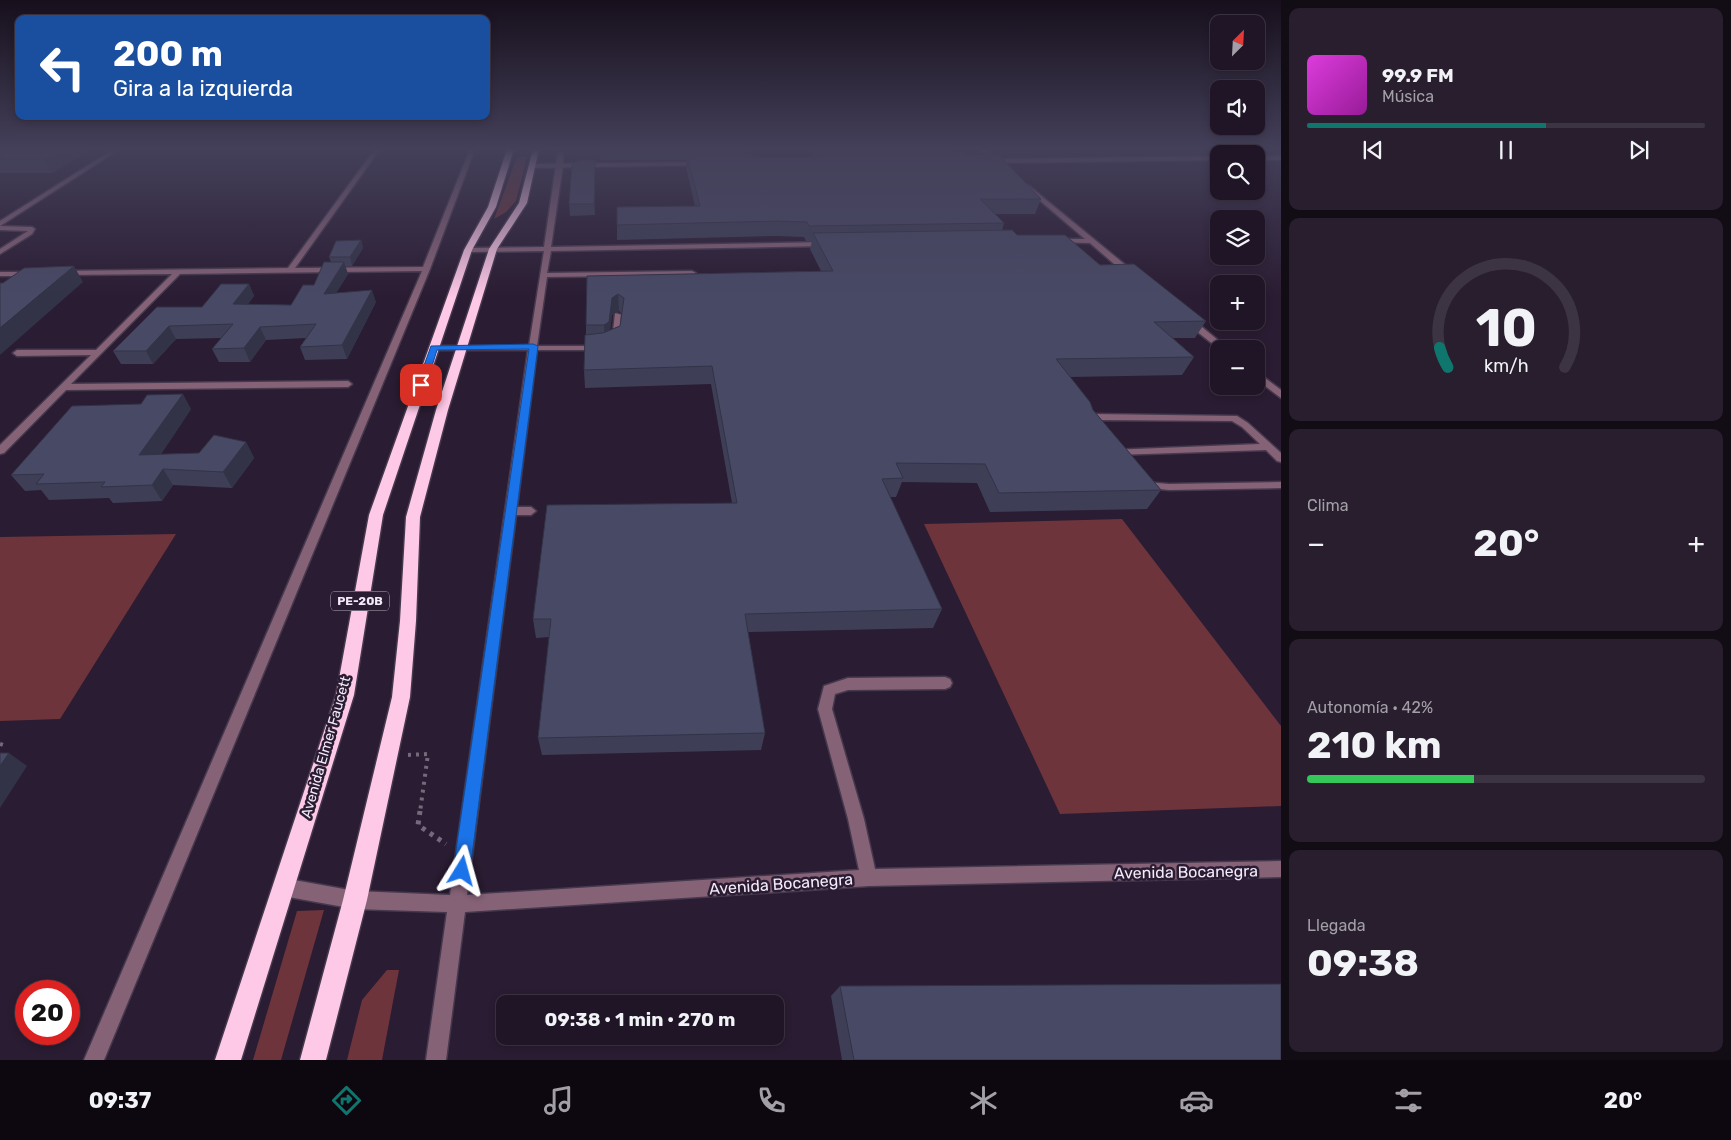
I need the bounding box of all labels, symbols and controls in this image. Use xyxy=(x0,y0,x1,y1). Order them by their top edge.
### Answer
north arrow xyxy=(1210,15,1265,70)
map controls xyxy=(1210,15,1265,395)
text: 200 m xyxy=(113,33,223,75)
icon: left xyxy=(30,35,95,100)
text: 99.9 FM xyxy=(1382,64,1454,87)
text: Gira a la izquierda xyxy=(113,75,293,102)
button: sound xyxy=(1210,80,1265,135)
text: Música xyxy=(1382,87,1434,106)
icon: previous xyxy=(1359,136,1387,164)
icon: pause xyxy=(1492,136,1520,164)
icon: next xyxy=(1625,136,1653,164)
button: search xyxy=(1210,145,1265,200)
button: layers xyxy=(1210,210,1265,265)
button: + xyxy=(1210,275,1265,330)
text: 10 xyxy=(1475,297,1537,359)
button: − xyxy=(1210,340,1265,395)
text: km/h xyxy=(1484,355,1528,376)
pin xyxy=(400,364,442,406)
icon: arrive xyxy=(407,371,435,399)
text: Clima xyxy=(1307,496,1348,515)
text: 20° xyxy=(1473,520,1539,566)
text: − xyxy=(1307,527,1325,560)
text: + xyxy=(1688,527,1705,560)
road number: PE-20B xyxy=(331,592,389,610)
street label: Avenida Elmer Faucett xyxy=(298,674,355,820)
text: Autonomía · 42% xyxy=(1307,698,1433,717)
text: 210 km xyxy=(1307,722,1442,768)
position arrow xyxy=(435,844,487,896)
street label: Avenida Bocanegra xyxy=(1114,861,1258,883)
street label: Avenida Bocanegra xyxy=(708,869,854,899)
text: Llegada xyxy=(1307,916,1366,935)
text: 09:38 xyxy=(1307,940,1419,986)
speed limit sign: 20 xyxy=(15,980,80,1045)
text: 09:38 · 1 min · 270 m xyxy=(545,1008,735,1031)
icon: directions xyxy=(329,1083,364,1118)
icon: music xyxy=(541,1083,576,1118)
icon: phone xyxy=(754,1083,789,1118)
icon: climate xyxy=(966,1083,1001,1118)
icon: car xyxy=(1179,1083,1214,1118)
icon: filters xyxy=(1391,1083,1426,1118)
text: 09:37 xyxy=(89,1087,151,1114)
text: 20° xyxy=(1604,1087,1642,1114)

